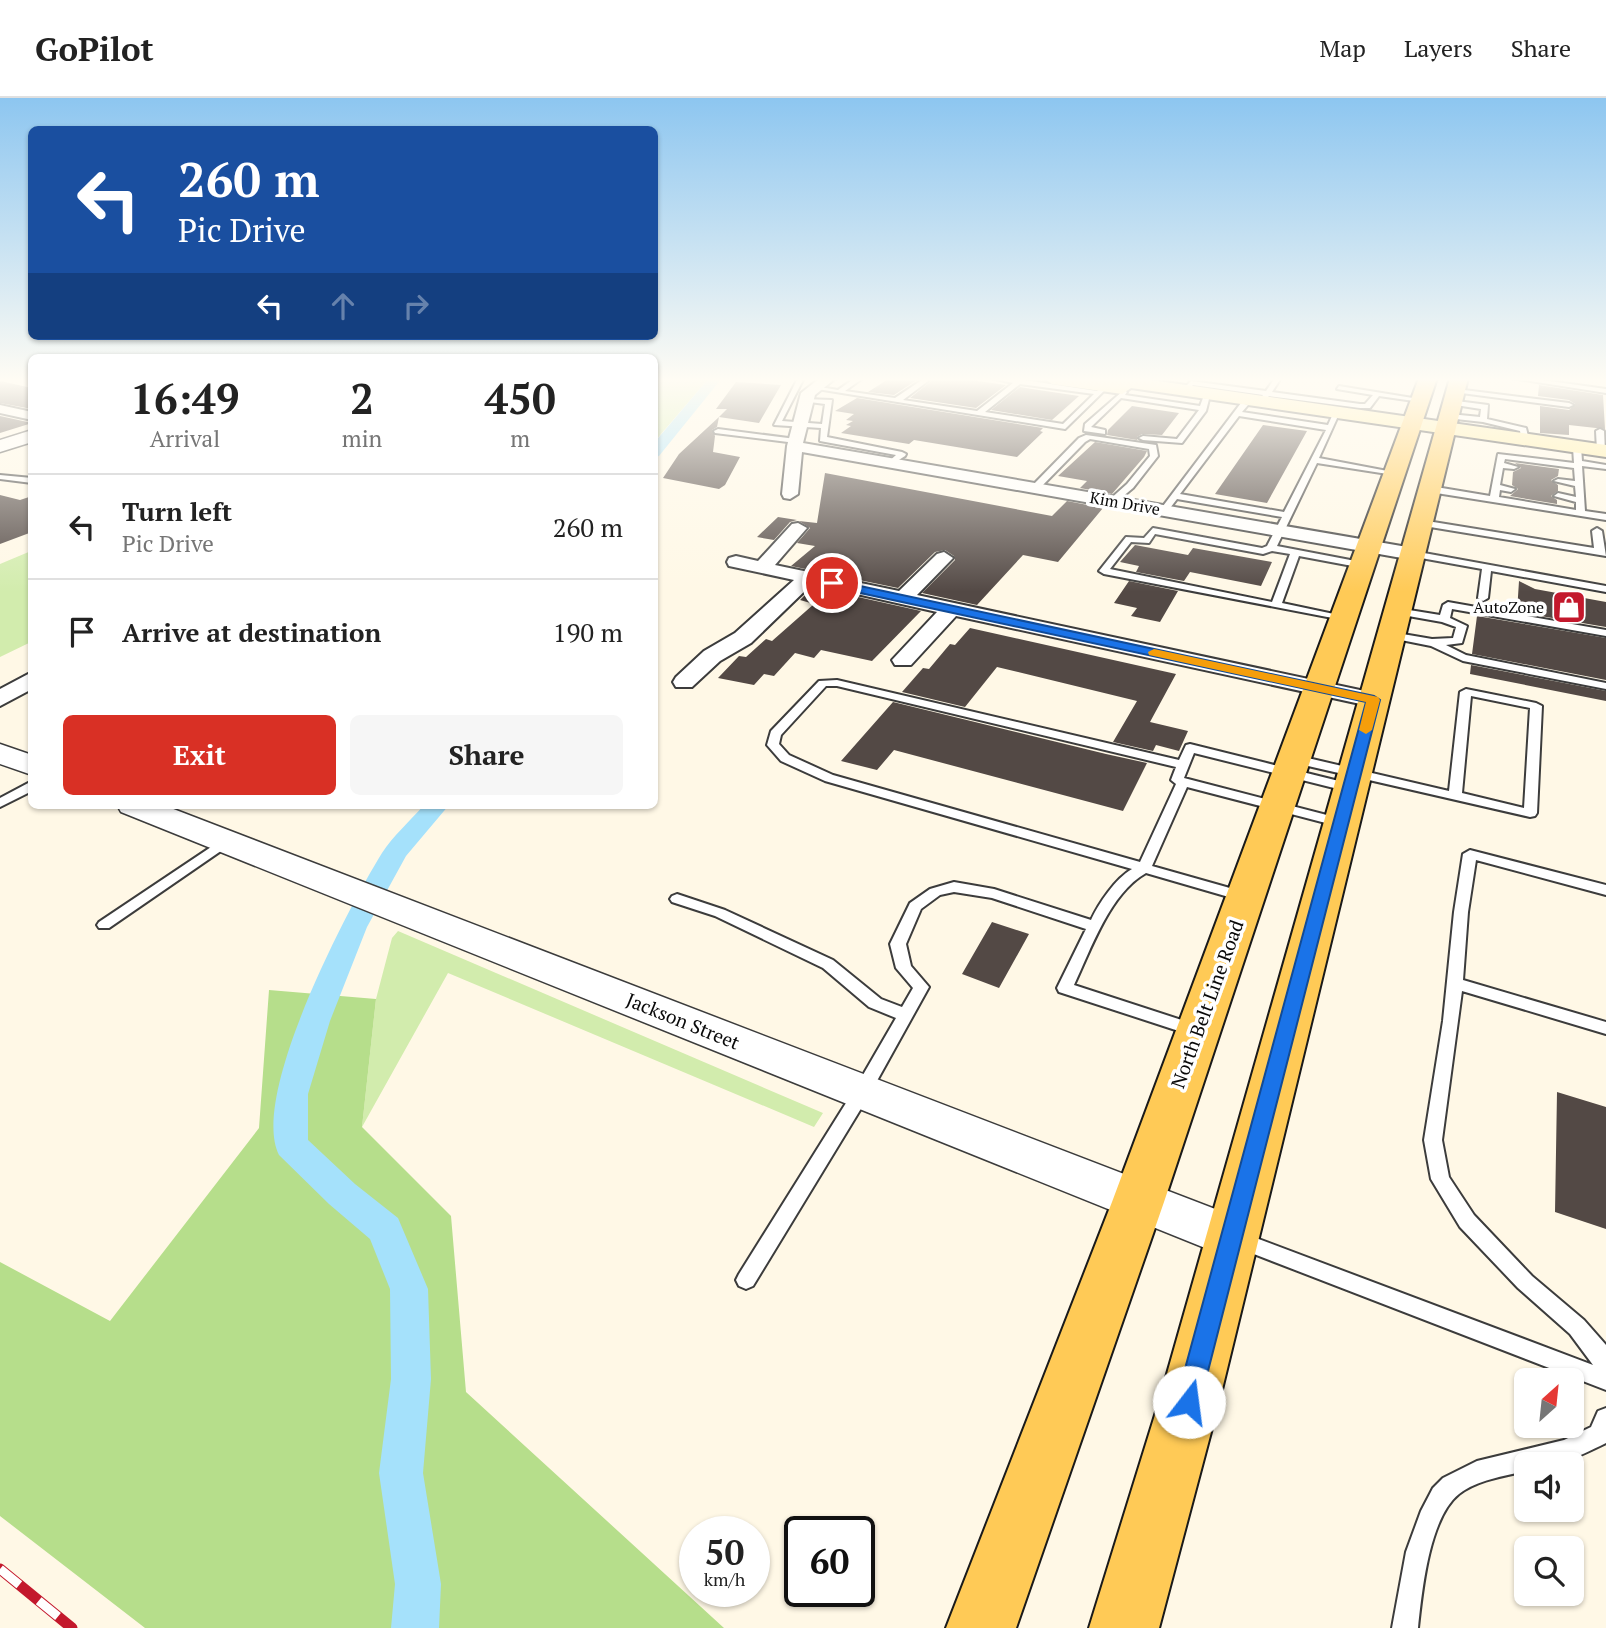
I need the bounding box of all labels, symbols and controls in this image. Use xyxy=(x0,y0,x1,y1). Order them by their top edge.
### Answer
text: GoPilot xyxy=(35,27,154,70)
text: Map xyxy=(1319,32,1366,64)
text: Layers xyxy=(1404,32,1473,64)
text: Share xyxy=(1511,32,1571,64)
text: 260 m xyxy=(178,146,320,211)
icon: left xyxy=(63,154,154,245)
text: Pic Drive xyxy=(178,209,306,251)
icon: left xyxy=(251,287,289,325)
icon: ahead xyxy=(324,287,362,325)
icon: right xyxy=(397,287,435,325)
text: 16:49 xyxy=(130,370,240,426)
text: 2 xyxy=(350,370,374,426)
text: 450 xyxy=(485,370,556,426)
text: Arrival xyxy=(150,423,220,454)
text: min xyxy=(342,423,382,454)
text: m xyxy=(510,423,530,454)
street label: Kim Drive xyxy=(1088,486,1162,520)
text: Turn left xyxy=(122,494,232,528)
icon: left xyxy=(63,508,101,546)
text: 260 m xyxy=(553,510,623,544)
text: Pic Drive xyxy=(122,528,214,559)
pin xyxy=(802,553,862,613)
icon: arrive xyxy=(813,564,851,602)
shop icon: AutoZone xyxy=(1550,588,1588,626)
place label: AutoZone xyxy=(1473,596,1544,618)
icon: arrive xyxy=(63,613,101,651)
text: Arrive at destination xyxy=(122,615,381,649)
text: 190 m xyxy=(553,615,623,649)
button: Exit xyxy=(63,715,336,795)
button: Share xyxy=(350,715,623,795)
street label: North Belt Line Road xyxy=(1164,916,1249,1091)
street label: Jackson Street xyxy=(623,986,744,1055)
position arrow xyxy=(1152,1365,1226,1439)
north arrow xyxy=(1514,1368,1584,1438)
map controls xyxy=(1514,1368,1584,1606)
button: sound xyxy=(1514,1452,1584,1522)
speed limit sign: 60 xyxy=(784,1516,875,1607)
text: 50 xyxy=(705,1529,744,1575)
button: search xyxy=(1514,1536,1584,1606)
text: km/h xyxy=(704,1567,745,1591)

